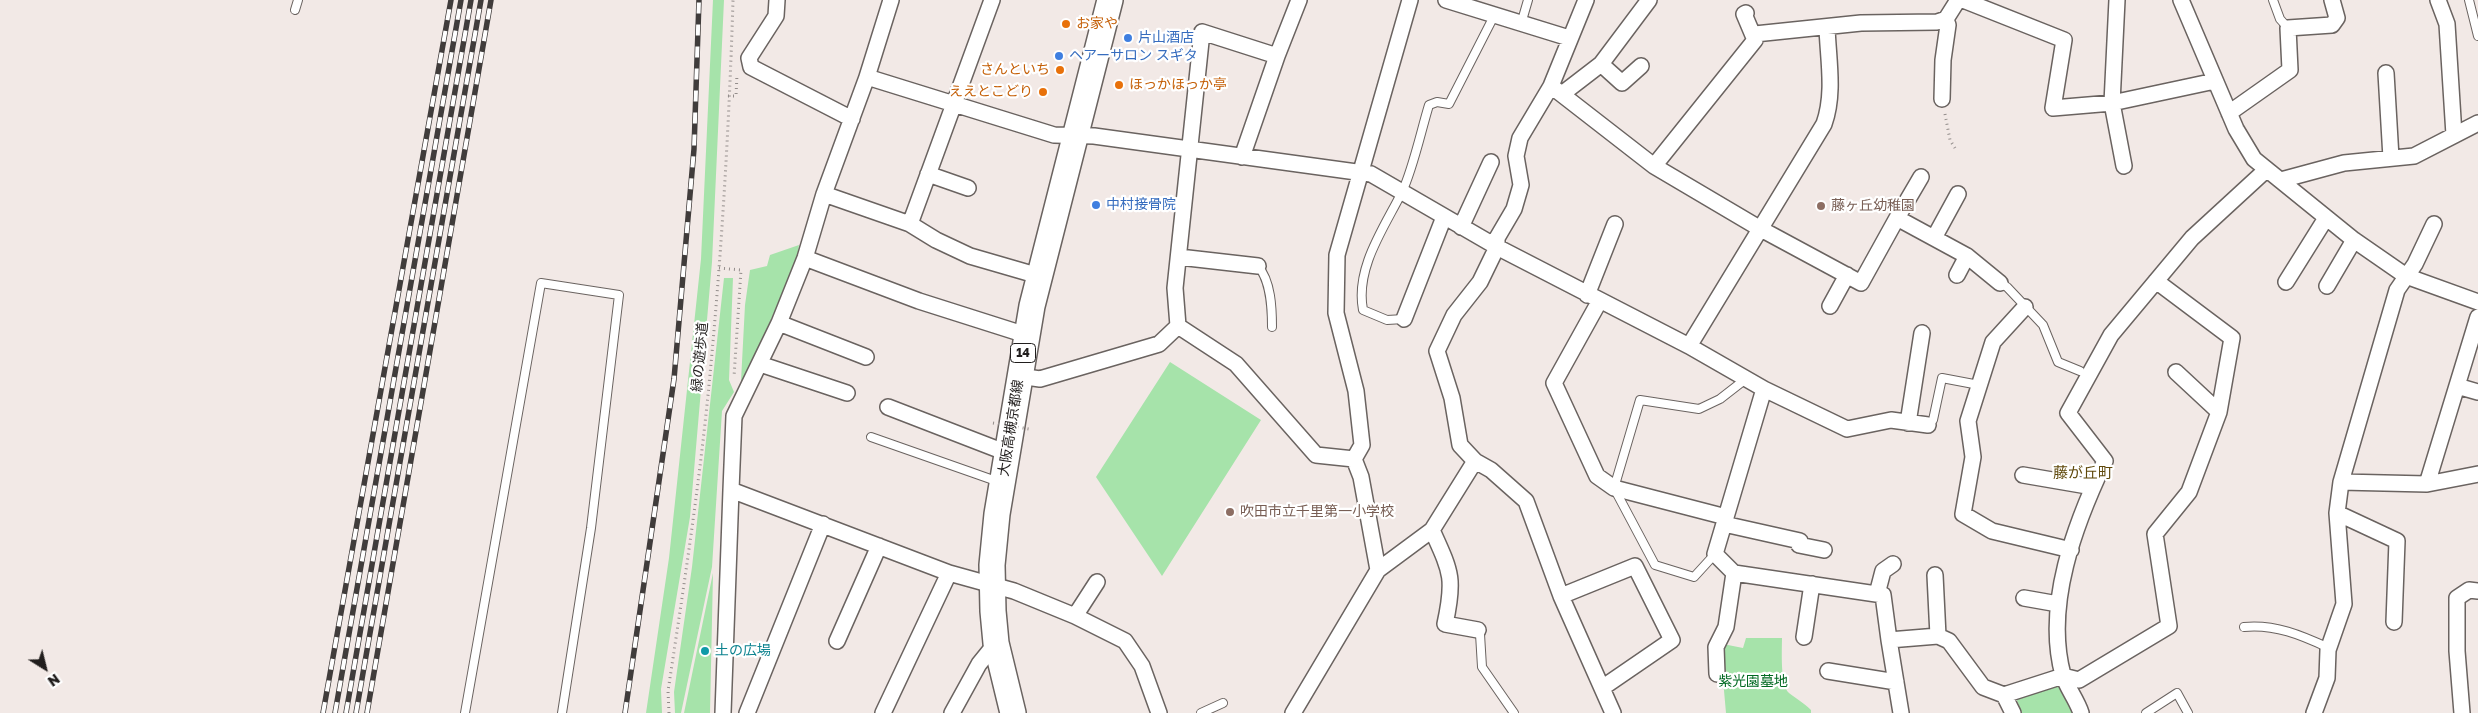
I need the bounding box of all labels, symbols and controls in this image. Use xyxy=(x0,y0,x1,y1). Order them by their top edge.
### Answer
place label: お家や xyxy=(1076,16,1118,32)
marker: お家や xyxy=(1060,18,1072,30)
place label: 片山酒店 xyxy=(1138,30,1194,46)
marker: 片山酒店 xyxy=(1122,32,1134,44)
place label: ヘアーサロン スギタ xyxy=(1069,48,1198,64)
marker: ヘアーサロン スギタ xyxy=(1053,50,1065,62)
place label: さんといち xyxy=(980,62,1050,78)
marker: さんといち xyxy=(1054,64,1066,76)
place label: ほっかほっか亭 xyxy=(1129,77,1227,93)
marker: ほっかほっか亭 xyxy=(1113,79,1125,91)
place label: ええとこどり xyxy=(949,84,1033,100)
marker: ええとこどり xyxy=(1037,86,1049,98)
place label: 中村接骨院 xyxy=(1106,197,1176,213)
place label: 藤ヶ丘幼稚園 xyxy=(1831,198,1915,214)
marker: 中村接骨院 xyxy=(1090,199,1102,211)
marker: 藤ヶ丘幼稚園 xyxy=(1815,200,1827,212)
street label: 緑の遊歩道 xyxy=(689,321,711,393)
road number: 14 xyxy=(1010,343,1036,362)
street label: 大阪高槻京都線 xyxy=(995,378,1027,478)
district label: 藤が丘町 xyxy=(2053,464,2113,482)
place label: 吹田市立千里第一小学校 xyxy=(1240,504,1394,520)
marker: 吹田市立千里第一小学校 xyxy=(1224,506,1236,518)
north arrow xyxy=(20,643,70,693)
place label: 土の広場 xyxy=(715,643,771,659)
marker: 土の広場 xyxy=(699,645,711,657)
text: N xyxy=(45,671,63,691)
park label: 紫光園墓地 xyxy=(1718,674,1788,690)

